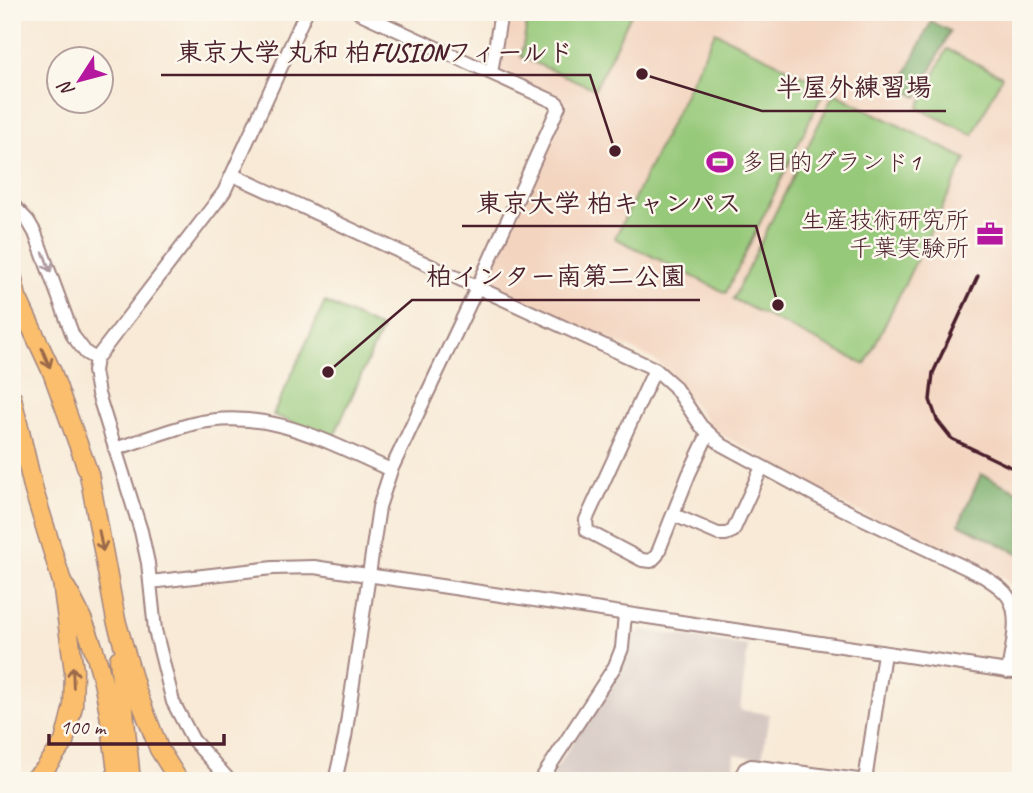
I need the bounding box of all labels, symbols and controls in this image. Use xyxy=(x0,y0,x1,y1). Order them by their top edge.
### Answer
callout: 東京大学 丸和 柏FUSIONフィールド xyxy=(161,28,590,75)
text: 東京大学 丸和 柏FUSIONフィールド xyxy=(176,36,574,69)
north arrow xyxy=(46,46,116,116)
callout: 半屋外練習場 xyxy=(762,64,946,111)
text: 半屋外練習場 xyxy=(776,71,932,104)
text: N xyxy=(52,75,80,101)
sports icon: 多目的グランド1 xyxy=(705,147,735,177)
place label: 多目的グランド1 xyxy=(741,147,921,177)
callout: 東京大学 柏キャンパス xyxy=(462,179,756,226)
text: 東京大学 柏キャンパス xyxy=(476,187,742,220)
place label: 生産技術研究所 千葉実験所 xyxy=(801,205,969,263)
office icon: 生産技術研究所 千葉実験所 xyxy=(975,219,1005,249)
one-way arrow xyxy=(41,250,54,272)
callout: 柏インター南第二公園 xyxy=(412,253,700,300)
text: 柏インター南第二公園 xyxy=(426,260,686,293)
one-way arrow xyxy=(41,347,54,368)
one-way arrow xyxy=(95,529,108,552)
one-way arrow xyxy=(67,665,80,688)
scale bar xyxy=(49,702,224,746)
text: 100 m xyxy=(60,714,107,740)

